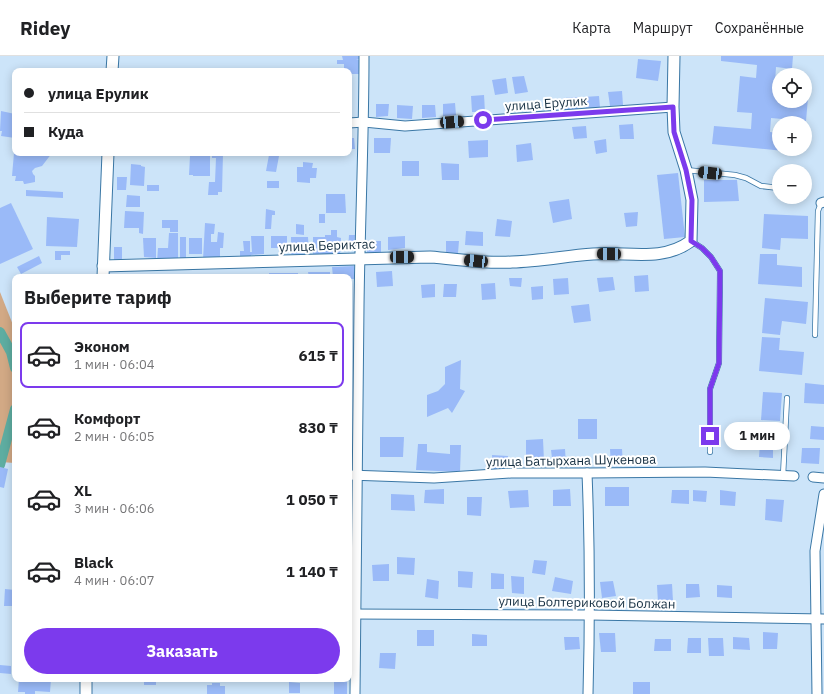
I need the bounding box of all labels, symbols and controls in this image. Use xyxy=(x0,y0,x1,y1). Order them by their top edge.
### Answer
text: Ridey xyxy=(20,16,70,40)
text: Карта xyxy=(572,19,611,37)
text: Маршрут xyxy=(633,19,693,37)
text: Сохранённые xyxy=(715,19,804,37)
map controls xyxy=(772,68,812,204)
button: locate xyxy=(772,68,812,108)
text: улица Ерулик xyxy=(48,84,149,103)
street label: улица Ерулик xyxy=(504,92,588,115)
route start xyxy=(474,111,492,129)
car xyxy=(440,115,464,129)
button: + xyxy=(772,116,812,156)
text: Куда xyxy=(48,122,84,141)
button: − xyxy=(772,164,812,204)
car xyxy=(697,166,723,180)
street label: улица Бериктас xyxy=(279,235,376,256)
car xyxy=(597,248,621,260)
car xyxy=(390,251,414,263)
car xyxy=(463,254,489,268)
text: Выберите тариф xyxy=(24,286,171,309)
icon: car xyxy=(26,337,62,373)
text: Эконом xyxy=(74,337,130,356)
text: 615 ₸ xyxy=(298,346,338,365)
text: 1 мин · 06:04 xyxy=(74,356,155,373)
icon: car xyxy=(26,409,62,445)
text: Комфорт xyxy=(74,409,140,428)
text: 830 ₸ xyxy=(298,418,338,437)
callout: 1 мин xyxy=(724,422,790,450)
route end xyxy=(701,427,719,445)
text: 1 мин xyxy=(739,427,775,444)
text: 2 мин · 06:05 xyxy=(74,428,155,445)
street label: улица Батырхана Шукенова xyxy=(486,451,656,470)
icon: car xyxy=(26,481,62,517)
text: XL xyxy=(74,481,92,500)
text: 1 050 ₸ xyxy=(286,490,338,509)
text: 3 мин · 06:06 xyxy=(74,500,155,517)
icon: car xyxy=(26,553,62,589)
text: Black xyxy=(74,553,114,572)
text: 1 140 ₸ xyxy=(286,562,338,581)
text: 4 мин · 06:07 xyxy=(74,572,155,589)
street label: улица Болтериковой Болжан xyxy=(498,592,676,613)
button: Заказать xyxy=(24,628,340,674)

